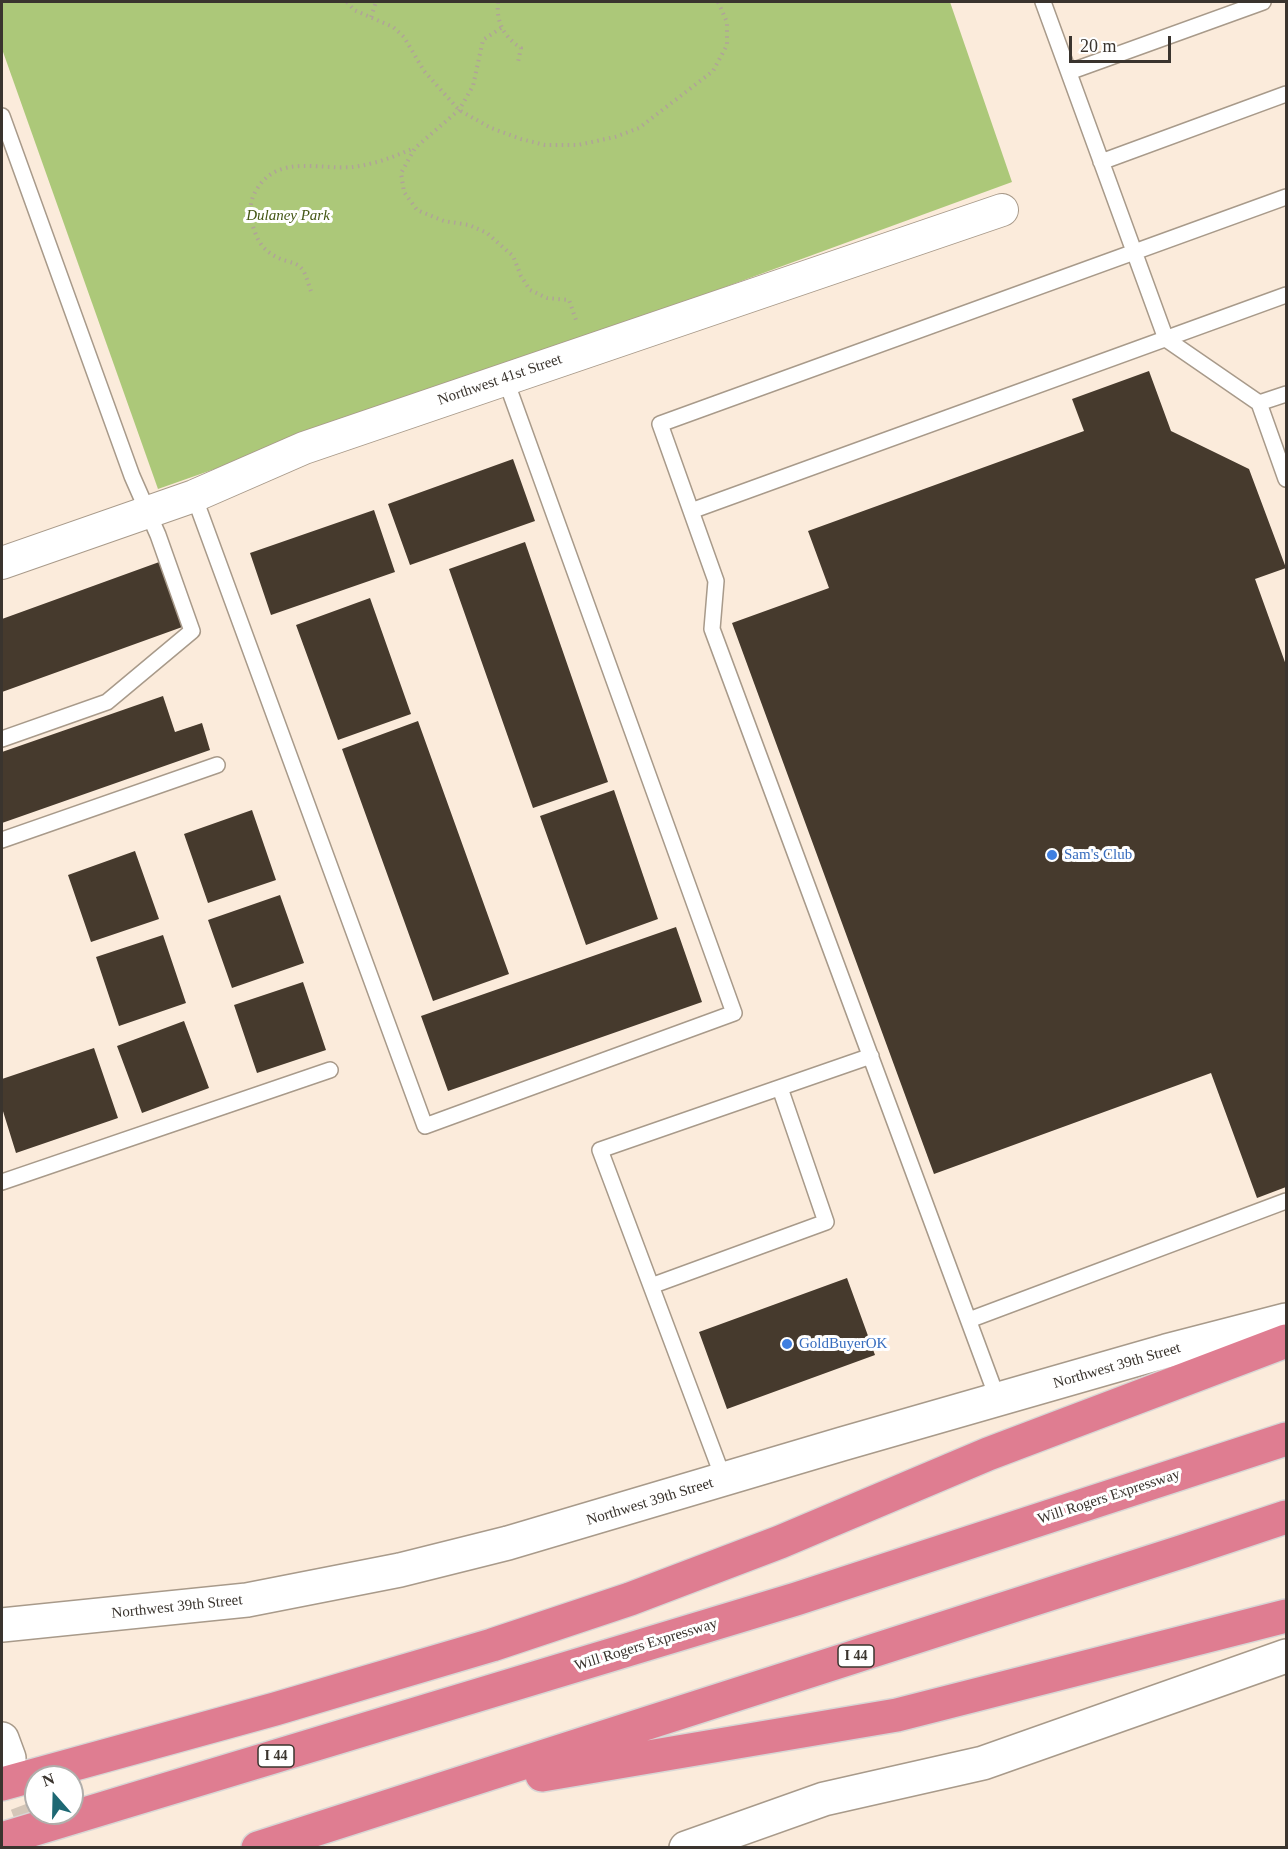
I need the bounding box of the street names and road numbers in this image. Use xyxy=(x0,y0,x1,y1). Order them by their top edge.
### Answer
street label: Northwest 41st Street xyxy=(436,350,564,410)
street label: Northwest 39th Street xyxy=(1051,1339,1183,1393)
street label: Will Rogers Expressway xyxy=(1036,1465,1182,1529)
street label: Northwest 39th Street xyxy=(584,1474,716,1530)
street label: Northwest 39th Street xyxy=(111,1591,243,1623)
street label: Will Rogers Expressway xyxy=(572,1615,720,1675)
road number: I 44 xyxy=(838,1645,874,1667)
road number: I 44 xyxy=(258,1745,294,1767)

